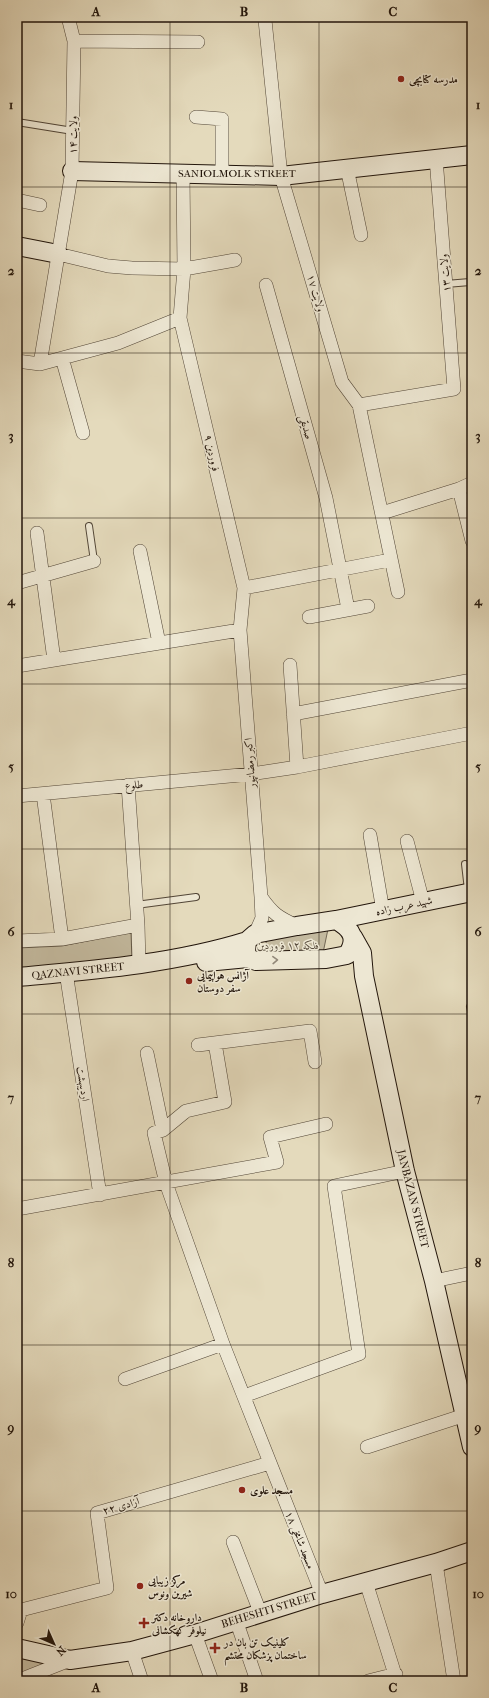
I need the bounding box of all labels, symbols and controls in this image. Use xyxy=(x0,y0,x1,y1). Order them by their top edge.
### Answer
text: A xyxy=(91,4,101,19)
text: B xyxy=(240,4,249,19)
text: C xyxy=(389,4,398,19)
place label: مدرسه کتابچی xyxy=(409,73,458,87)
marker: مدرسه کتابچی xyxy=(396,74,406,84)
text: 1 xyxy=(9,97,14,112)
text: 1 xyxy=(476,97,481,112)
street label: ولایت ۱۴ xyxy=(66,116,80,154)
street label: SANIOLMOLK STREET xyxy=(178,167,297,180)
street label: ولایت ۱۳ xyxy=(437,253,453,293)
text: 2 xyxy=(8,263,15,278)
text: 2 xyxy=(475,263,482,278)
street label: ولایت ۱۷ xyxy=(304,273,328,313)
street label: صدیقی xyxy=(294,413,316,442)
text: 3 xyxy=(8,428,14,444)
text: 3 xyxy=(475,428,481,444)
street label: فروردین ۹ xyxy=(200,433,223,473)
text: 4 xyxy=(6,593,16,609)
text: 4 xyxy=(473,593,483,609)
street label: اکبر رمضانپور xyxy=(242,737,259,789)
text: 5 xyxy=(8,759,14,774)
text: 5 xyxy=(475,759,481,774)
street label: طلوع xyxy=(124,778,144,795)
street label: شهید عرب زاده xyxy=(374,894,434,919)
text: 6 xyxy=(7,924,15,939)
text: 6 xyxy=(474,924,482,939)
park label: فلکه ۱۲ فروردین xyxy=(257,939,319,953)
one-way arrow xyxy=(272,956,278,964)
street label: QAZNAVI STREET xyxy=(31,960,126,982)
place label: آژانس هواپیمایی سفر دوستان xyxy=(196,968,251,996)
marker: آژانس هواپیمایی سفر دوستان xyxy=(184,976,194,986)
street label: اردیبهشت xyxy=(73,1066,92,1103)
text: 7 xyxy=(7,1090,15,1105)
text: 7 xyxy=(474,1090,482,1105)
street label: JANBAZAN STREET xyxy=(394,1147,432,1250)
text: 8 xyxy=(8,1255,15,1270)
text: 8 xyxy=(475,1255,482,1270)
text: 9 xyxy=(7,1420,15,1436)
text: 9 xyxy=(474,1420,482,1436)
place label: مسجد علوی xyxy=(250,1484,293,1497)
marker: مسجد علوی xyxy=(237,1485,247,1495)
street label: آزادی ۲۲ xyxy=(101,1493,142,1517)
street label: مسجد شامخی ۱۸ xyxy=(281,1509,317,1571)
place label: مرکز زیبایی شیرین ونوس xyxy=(147,1574,193,1601)
marker: مرکز زیبایی شیرین ونوس xyxy=(135,1581,145,1591)
text: 10 xyxy=(5,1586,17,1601)
text: 10 xyxy=(472,1586,484,1601)
street label: BEHESHTI STREET xyxy=(219,1589,319,1631)
place label: داروخانه دکتر نیلوفر کهکشانی xyxy=(150,1611,207,1638)
marker: داروخانه دکتر نیلوفر کهکشانی xyxy=(139,1618,149,1628)
north arrow xyxy=(34,1624,74,1664)
place label: کلینیک تن بان در ساختمان پزشکان محتشم xyxy=(222,1636,307,1666)
marker: کلینیک تن بان در ساختمان پزشکان محتشم xyxy=(209,1642,221,1654)
text: N xyxy=(53,1643,68,1659)
text: A xyxy=(91,1680,101,1695)
text: B xyxy=(240,1680,249,1695)
text: C xyxy=(389,1680,398,1695)

